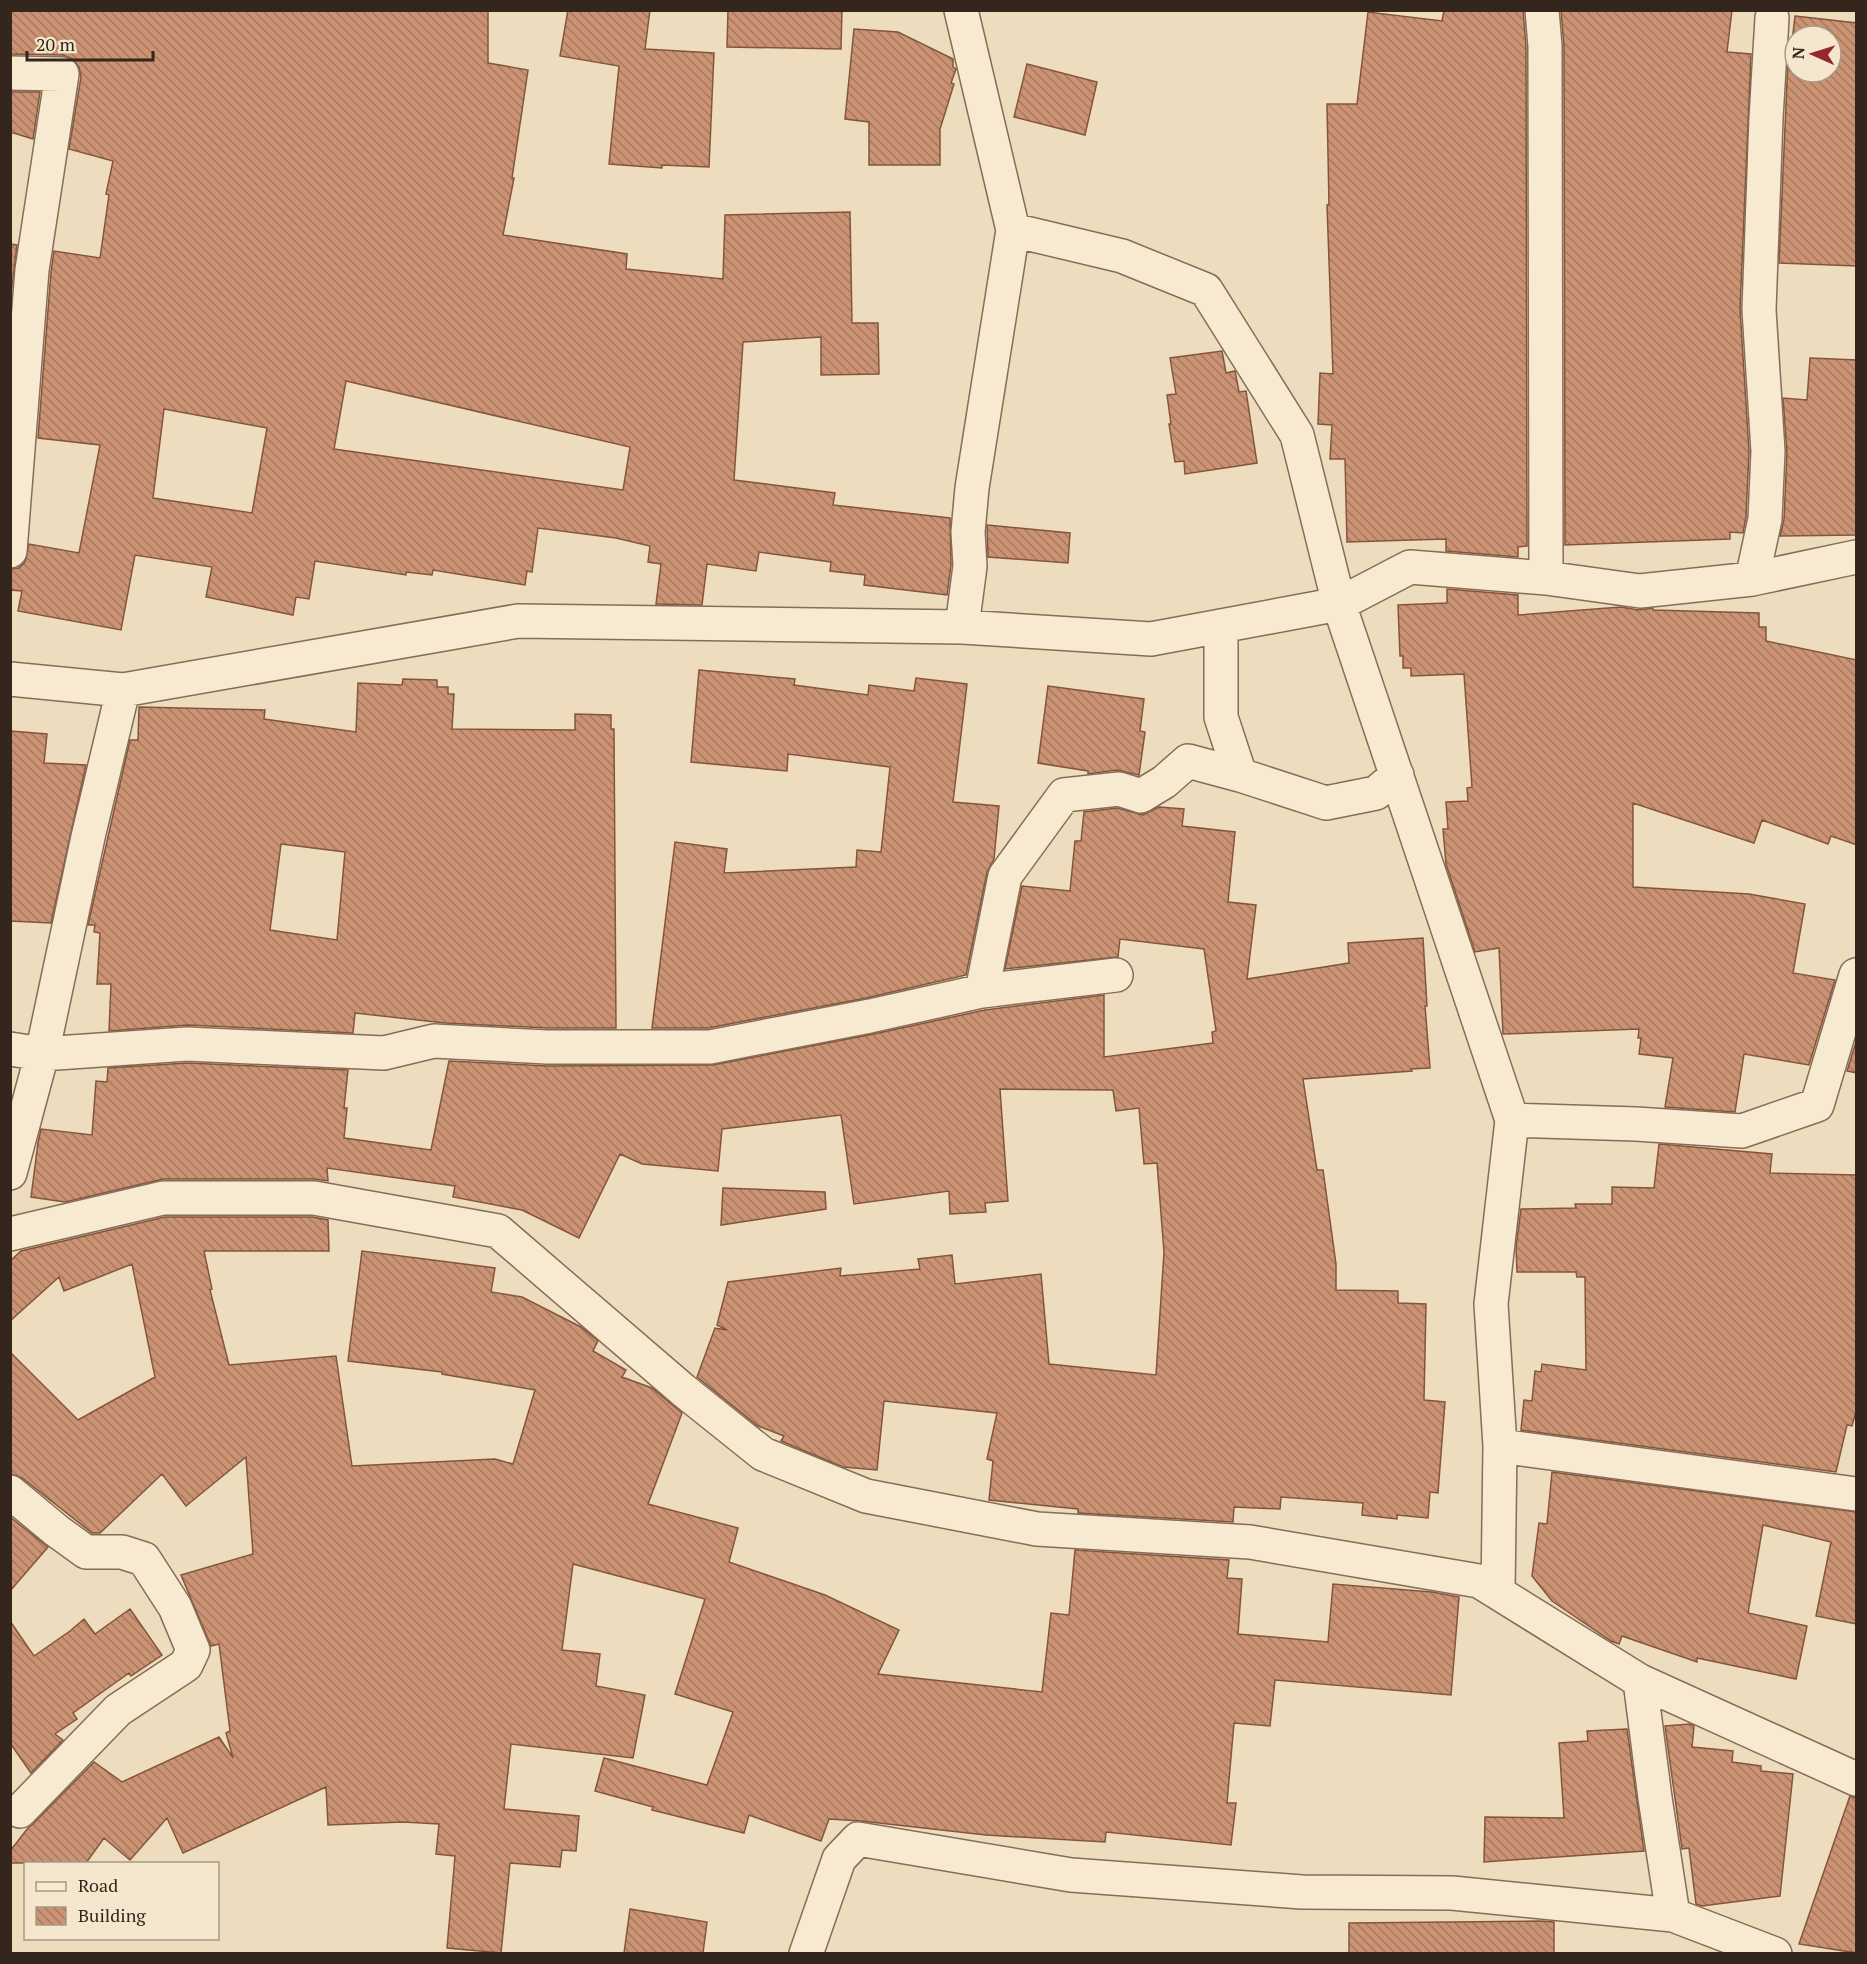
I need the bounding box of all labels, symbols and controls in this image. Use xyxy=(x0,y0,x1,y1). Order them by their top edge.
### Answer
scale bar xyxy=(27,24,153,62)
north arrow xyxy=(1783,24,1843,84)
text: 20 m xyxy=(36,32,76,56)
text: N xyxy=(1787,47,1809,60)
legend xyxy=(24,1862,219,1940)
text: Road xyxy=(78,1873,118,1897)
text: Building xyxy=(78,1903,146,1927)

